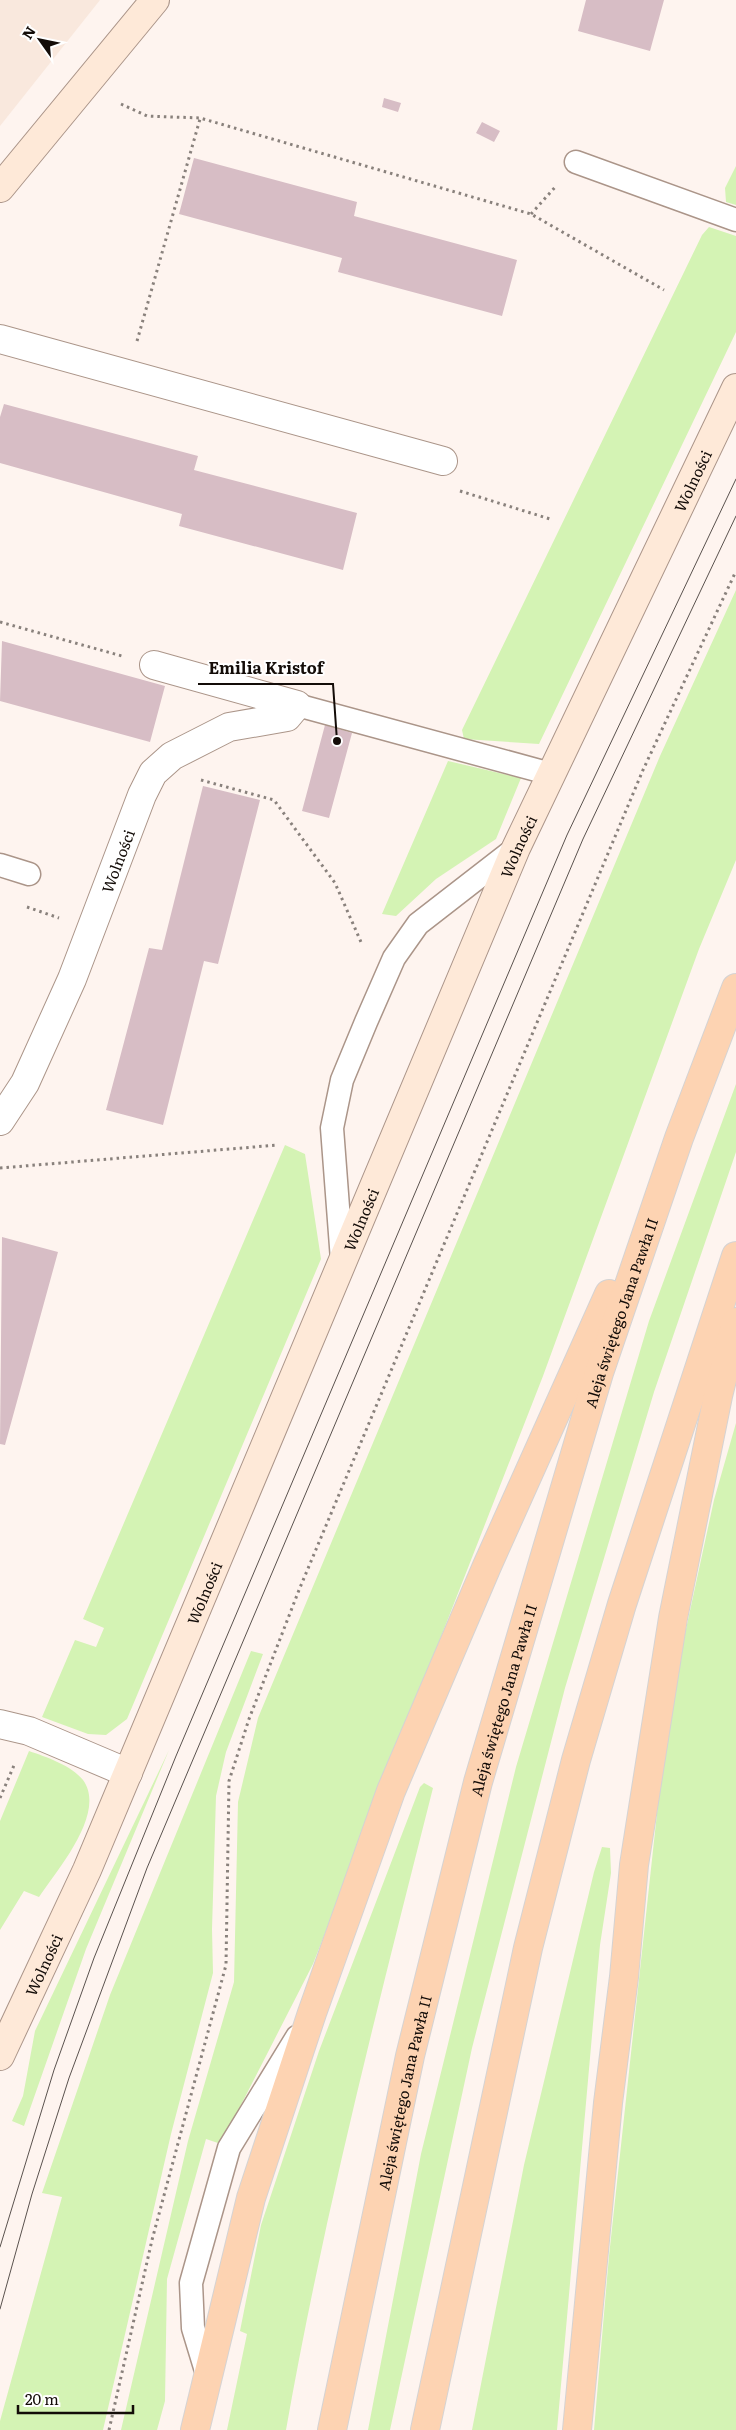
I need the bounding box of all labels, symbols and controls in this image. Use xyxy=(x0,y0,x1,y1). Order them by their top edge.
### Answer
north arrow xyxy=(15,15,65,65)
text: N xyxy=(17,22,40,43)
street label: Wolności xyxy=(667,446,716,515)
callout: Emilia Kristof xyxy=(198,653,333,684)
text: Emilia Kristof xyxy=(208,655,326,679)
street label: Wolności xyxy=(493,811,542,881)
street label: Wolności xyxy=(94,826,139,896)
street label: Wolności xyxy=(337,1184,384,1254)
street label: Aleja świętego Jana Pawła II xyxy=(578,1214,663,1410)
street label: Wolności xyxy=(180,1558,227,1628)
street label: Aleja świętego Jana Pawła II xyxy=(463,1601,542,1798)
street label: Wolności xyxy=(18,1930,67,1999)
street label: Aleja świętego Jana Pawła II xyxy=(371,1992,436,2192)
scale bar xyxy=(18,2382,132,2414)
text: 20 m xyxy=(25,2387,59,2410)

